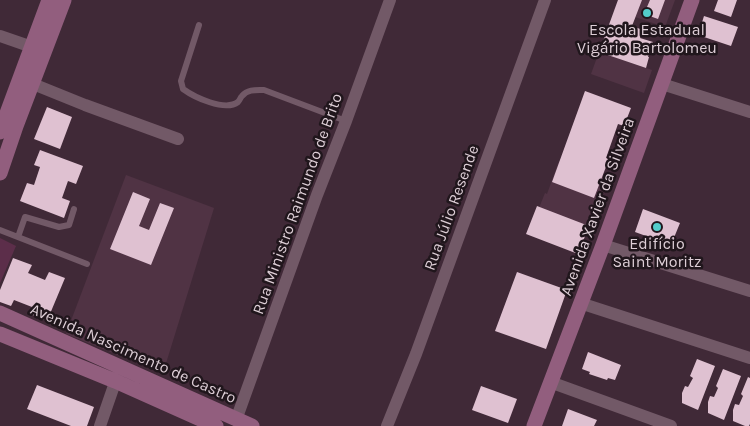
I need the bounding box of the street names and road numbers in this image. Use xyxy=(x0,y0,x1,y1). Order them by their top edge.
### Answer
street label: Rua Ministro Raimundo de Brito xyxy=(249,91,347,317)
street label: Avenida Xavier da Silveira xyxy=(557,115,639,299)
street label: Rua Júlio Resende xyxy=(420,143,484,273)
street label: Avenida Nascimento de Castro xyxy=(27,300,239,408)

